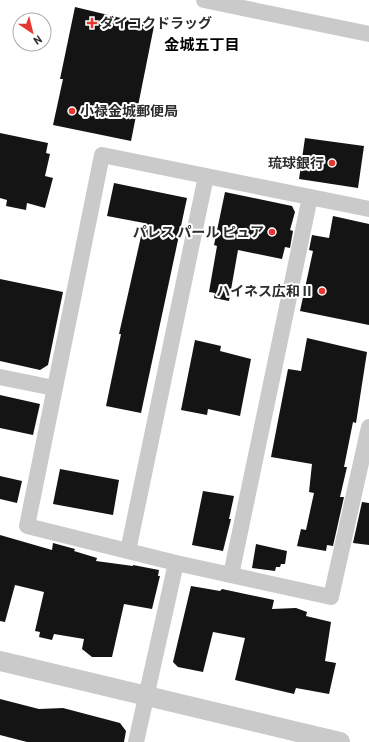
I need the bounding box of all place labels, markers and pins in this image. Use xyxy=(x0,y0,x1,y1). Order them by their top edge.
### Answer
place label: ダイコクドラッグ xyxy=(100,14,212,31)
marker: ダイコクドラッグ xyxy=(87,18,97,28)
place label: 小禄金城郵便局 xyxy=(80,102,178,119)
marker: 小禄金城郵便局 xyxy=(67,106,77,116)
place label: 琉球銀行 xyxy=(268,154,324,171)
marker: 琉球銀行 xyxy=(327,158,337,168)
place label: パレス パール ピュア xyxy=(133,223,264,240)
marker: パレス パール ピュア xyxy=(267,227,277,237)
place label: ハイネス広和Ⅱ xyxy=(216,282,314,299)
marker: ハイネス広和Ⅱ xyxy=(317,286,327,296)

